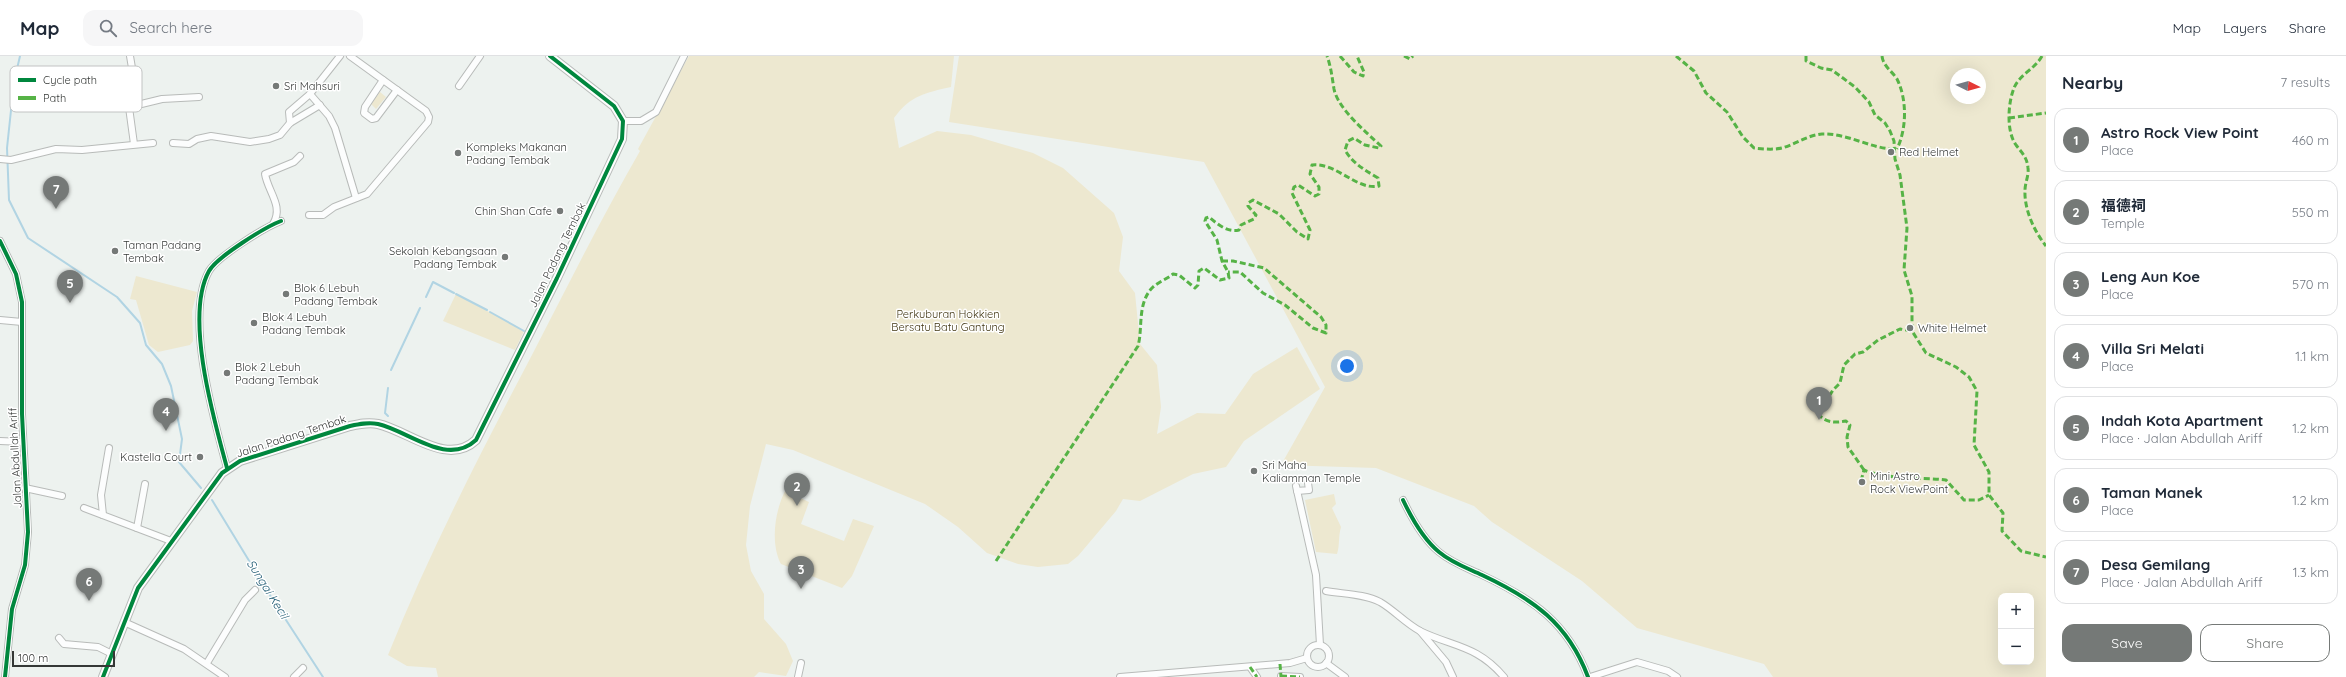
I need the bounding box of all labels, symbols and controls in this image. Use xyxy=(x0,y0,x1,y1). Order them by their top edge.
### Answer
search box xyxy=(83,10,363,46)
text: Map xyxy=(20,16,59,40)
icon: search xyxy=(97,17,119,39)
text: Search here xyxy=(129,18,212,37)
text: Map xyxy=(2172,19,2201,37)
text: Layers xyxy=(2223,19,2267,37)
text: Share xyxy=(2289,19,2326,37)
legend xyxy=(10,66,142,112)
north arrow xyxy=(1950,68,1986,104)
text: Nearby xyxy=(2062,72,2123,93)
text: Cycle path xyxy=(43,73,97,87)
text: 7 results xyxy=(2281,74,2330,90)
place label: Sri Mahsuri xyxy=(284,79,340,93)
marker: Sri Mahsuri xyxy=(271,81,281,91)
text: Path xyxy=(43,91,66,105)
text: Astro Rock View Point xyxy=(2101,123,2259,142)
text: 1 xyxy=(2073,132,2079,148)
text: 460 m xyxy=(2292,132,2329,148)
place label: Kompleks Makanan Padang Tembak xyxy=(466,140,567,167)
text: Place xyxy=(2101,142,2134,158)
place label: Red Helmet xyxy=(1899,145,1959,159)
marker: Red Helmet xyxy=(1886,147,1896,157)
marker: Kompleks Makanan Padang Tembak xyxy=(453,148,463,158)
pin: 7 xyxy=(43,176,69,209)
text: 福德祠 xyxy=(2101,196,2146,215)
street label: Jalan Padang Tembak xyxy=(525,200,589,310)
place label: Chin Shan Cafe xyxy=(475,204,552,218)
text: 2 xyxy=(2072,204,2080,220)
text: 550 m xyxy=(2292,204,2329,220)
marker: Chin Shan Cafe xyxy=(555,206,565,216)
text: Temple xyxy=(2101,215,2145,231)
place label: Taman Padang Tembak xyxy=(123,238,201,265)
place label: Sekolah Kebangsaan Padang Tembak xyxy=(389,244,497,271)
marker: Taman Padang Tembak xyxy=(110,246,120,256)
marker: Sekolah Kebangsaan Padang Tembak xyxy=(500,252,510,262)
text: Leng Aun Koe xyxy=(2101,267,2200,286)
pin: 5 xyxy=(57,270,83,303)
text: 3 xyxy=(2073,276,2079,292)
text: 570 m xyxy=(2292,276,2329,292)
place label: Blok 6 Lebuh Padang Tembak xyxy=(294,281,378,308)
text: Place xyxy=(2101,286,2134,302)
marker: Blok 6 Lebuh Padang Tembak xyxy=(281,289,291,299)
park label: Perkuburan Hokkien Bersatu Batu Gantung xyxy=(891,307,1005,334)
place label: Blok 4 Lebuh Padang Tembak xyxy=(262,310,346,337)
marker: Blok 4 Lebuh Padang Tembak xyxy=(249,318,259,328)
place label: White Helmet xyxy=(1918,321,1987,335)
marker: White Helmet xyxy=(1905,323,1915,333)
text: Villa Sri Melati xyxy=(2101,339,2204,358)
text: 4 xyxy=(2072,348,2080,364)
text: 1.1 km xyxy=(2295,348,2329,364)
your location xyxy=(1337,356,1357,376)
text: Place xyxy=(2101,358,2134,374)
place label: Blok 2 Lebuh Padang Tembak xyxy=(235,360,319,387)
marker: Blok 2 Lebuh Padang Tembak xyxy=(222,368,232,378)
pin: 1 xyxy=(1806,387,1832,420)
pin: 4 xyxy=(153,398,179,431)
street label: Jalan Abdullah Ariff xyxy=(5,407,25,509)
text: Indah Kota Apartment xyxy=(2101,411,2263,430)
street label: Jalan Padang Tembak xyxy=(234,412,348,460)
text: 5 xyxy=(2072,420,2080,436)
text: 1.2 km xyxy=(2292,420,2329,436)
text: Place · Jalan Abdullah Ariff xyxy=(2101,430,2263,446)
place label: Kastella Court xyxy=(120,450,192,464)
marker: Kastella Court xyxy=(195,452,205,462)
place label: Sri Maha Kaliamman Temple xyxy=(1262,458,1361,485)
marker: Sri Maha Kaliamman Temple xyxy=(1249,466,1259,476)
place label: Mini Astro Rock ViewPoint xyxy=(1870,469,1949,496)
pin: 2 xyxy=(784,473,810,506)
marker: Mini Astro Rock ViewPoint xyxy=(1857,477,1867,487)
text: Taman Manek xyxy=(2101,483,2203,502)
text: 6 xyxy=(2072,492,2080,508)
text: 1.2 km xyxy=(2292,492,2329,508)
text: Place xyxy=(2101,502,2134,518)
text: Desa Gemilang xyxy=(2101,555,2210,574)
pin: 3 xyxy=(788,556,814,589)
water label: Sungai Kecil xyxy=(244,557,293,623)
text: 7 xyxy=(2072,564,2080,580)
text: 1.3 km xyxy=(2293,564,2329,580)
pin: 6 xyxy=(76,568,102,601)
text: Place · Jalan Abdullah Ariff xyxy=(2101,574,2263,590)
map controls xyxy=(1998,593,2034,665)
button: + xyxy=(1998,593,2034,629)
button: Save xyxy=(2062,624,2192,662)
button: Share xyxy=(2200,624,2330,662)
button: − xyxy=(1998,629,2034,665)
scale bar xyxy=(12,649,115,668)
text: 100 m xyxy=(18,651,48,665)

